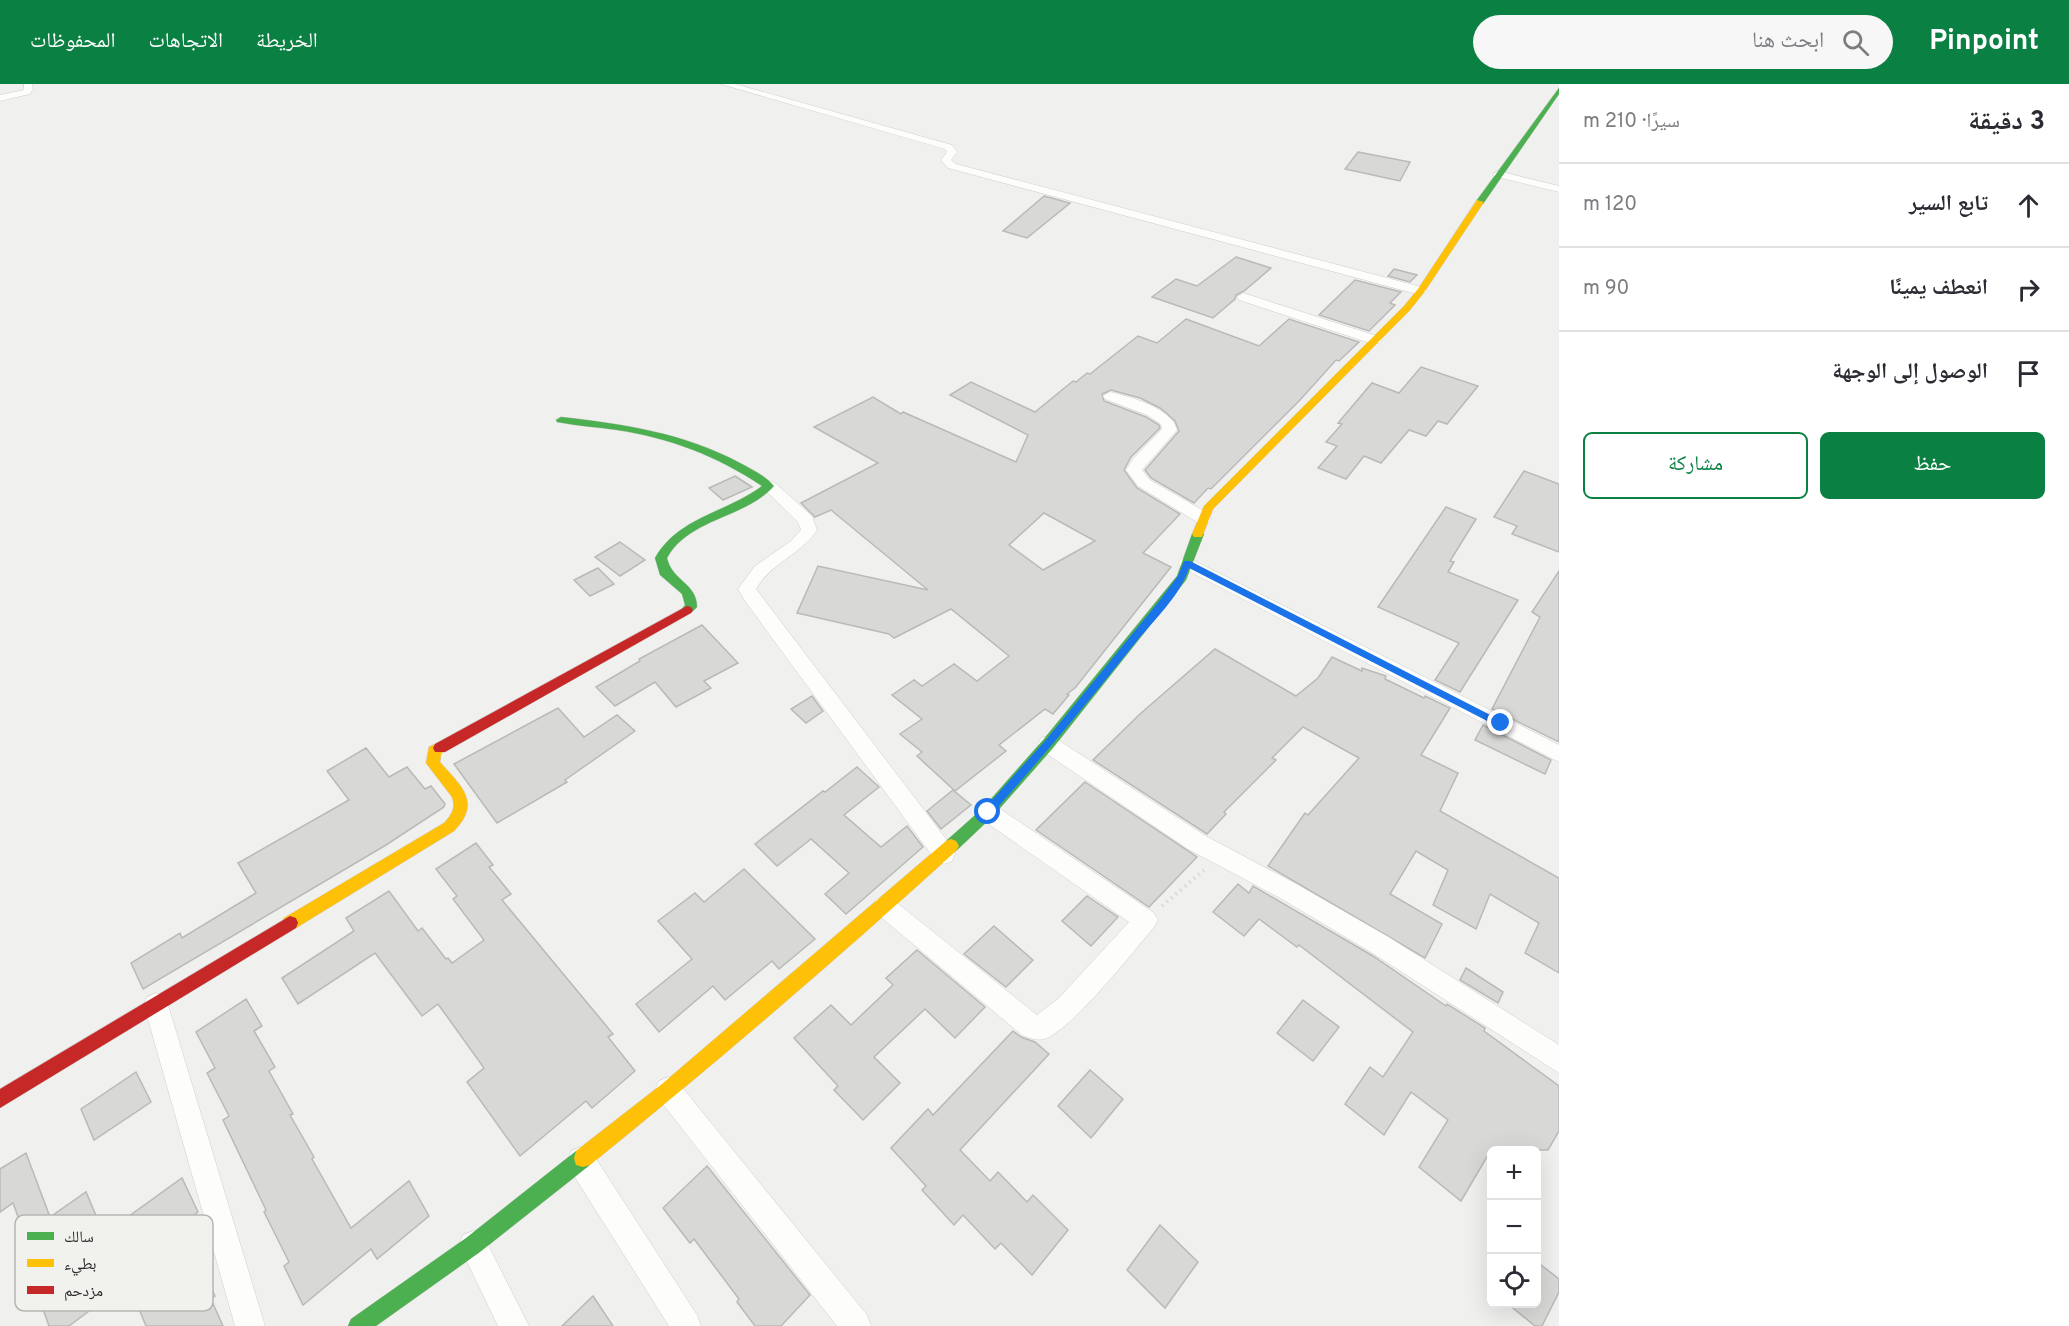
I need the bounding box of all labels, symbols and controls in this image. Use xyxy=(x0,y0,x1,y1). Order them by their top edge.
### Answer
search box xyxy=(1473,15,1893,69)
text: Pinpoint xyxy=(1929,24,2039,60)
icon: search xyxy=(1839,26,1872,59)
text: المحفوظات xyxy=(30,28,115,55)
text: الاتجاهات xyxy=(148,28,223,55)
text: الخريطة xyxy=(256,28,318,55)
text: ابحث هنا xyxy=(1752,28,1824,55)
text: 3 دقيقة xyxy=(1968,106,2045,139)
text: سيرًا · 210 m xyxy=(1583,109,1680,135)
icon: ahead xyxy=(2012,189,2045,222)
text: تابع السير xyxy=(1909,191,1988,218)
text: 120 m xyxy=(1583,192,1637,218)
icon: right xyxy=(2012,273,2045,306)
text: انعطف يمينًا xyxy=(1889,275,1988,302)
text: 90 m xyxy=(1583,276,1629,302)
icon: arrive xyxy=(2012,357,2045,390)
text: الوصول إلى الوجهة xyxy=(1832,359,1988,386)
button: مشاركة xyxy=(1583,432,1808,499)
button: حفظ xyxy=(1820,432,2045,499)
route end xyxy=(1487,709,1513,735)
route start xyxy=(974,798,1000,824)
map controls xyxy=(1487,1146,1541,1308)
button: + xyxy=(1487,1146,1541,1200)
button: − xyxy=(1487,1200,1541,1254)
legend xyxy=(15,1215,213,1311)
text: سالك xyxy=(64,1228,94,1248)
button: locate xyxy=(1487,1254,1541,1308)
text: بطيء xyxy=(64,1255,96,1276)
text: مزدحم xyxy=(64,1282,103,1302)

